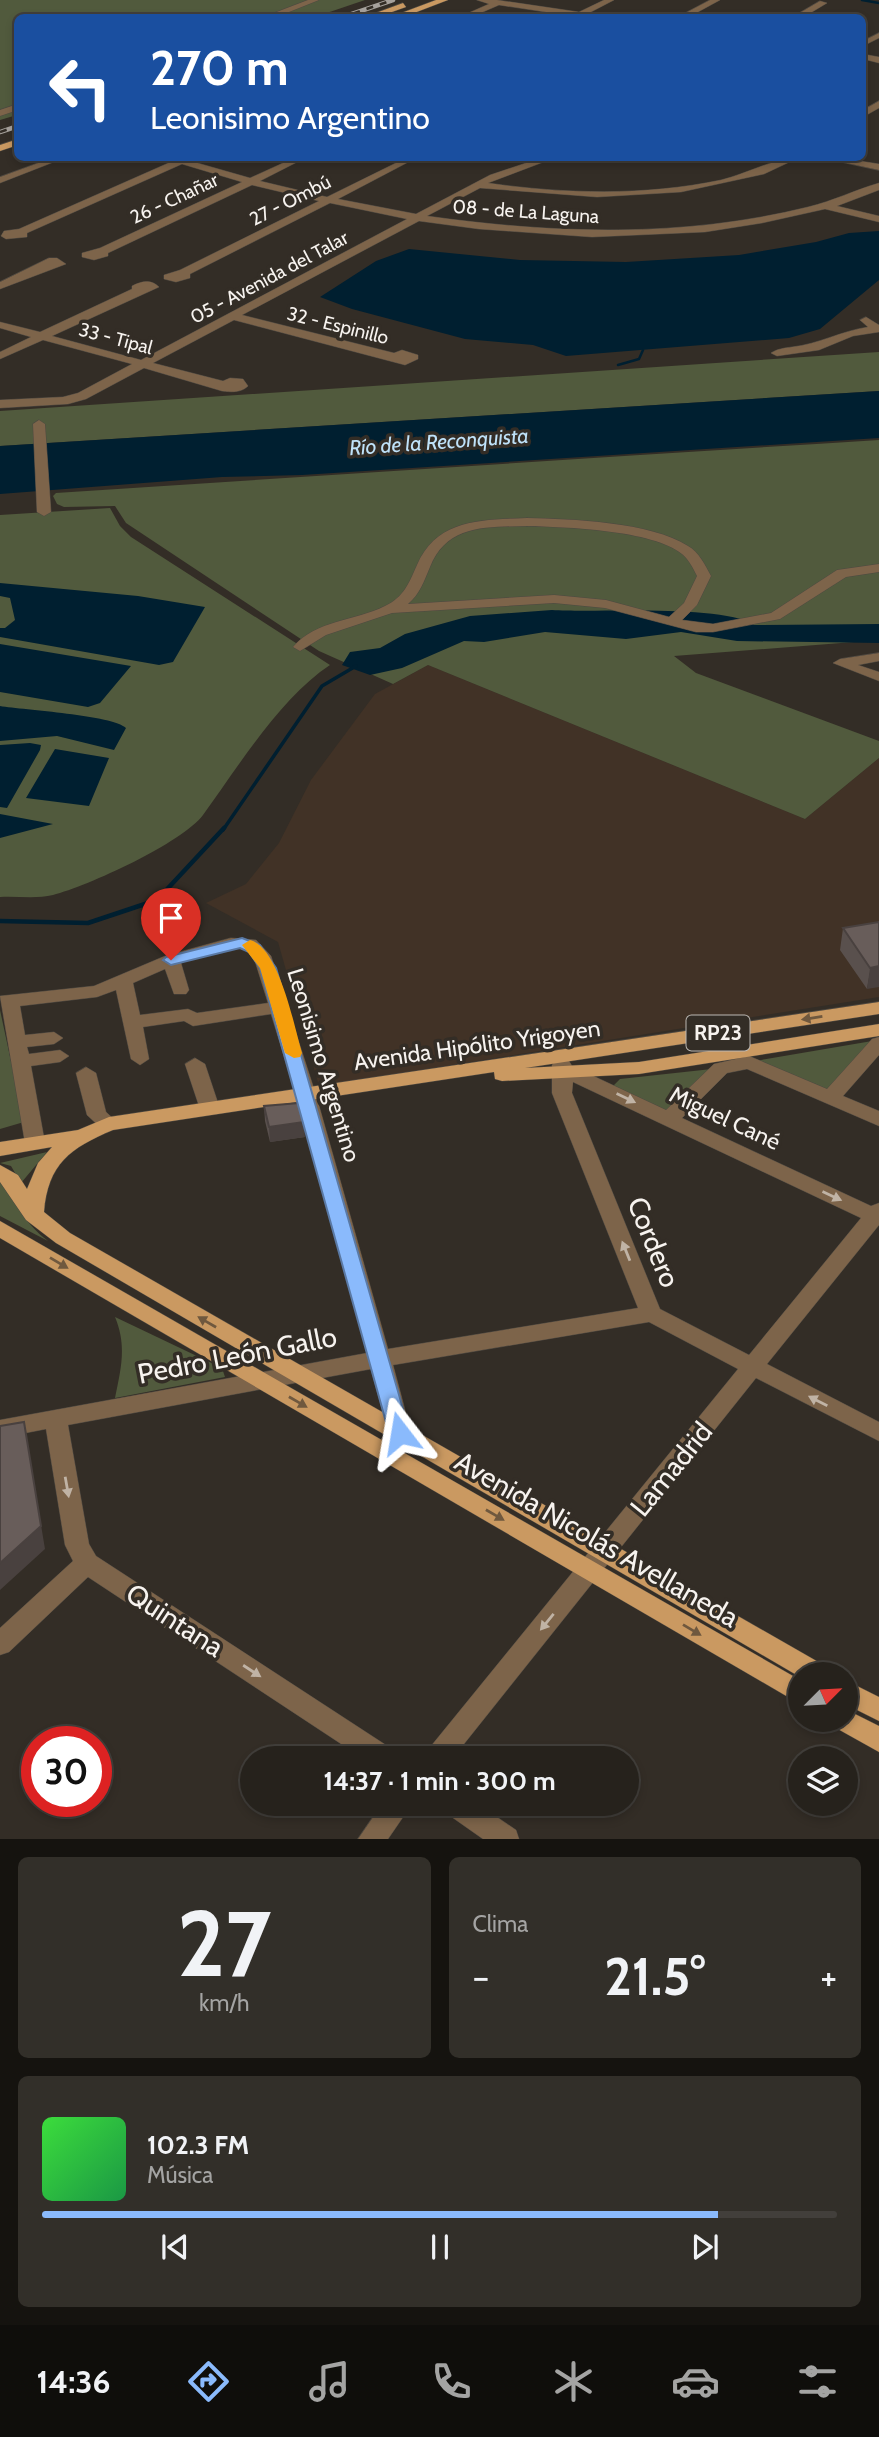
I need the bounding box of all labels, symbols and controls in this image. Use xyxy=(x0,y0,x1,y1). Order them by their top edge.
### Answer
text: 270 m xyxy=(150,38,289,97)
icon: left xyxy=(35,42,126,133)
text: Leonisimo Argentino xyxy=(150,98,430,137)
street label: 26 - Chañar xyxy=(127,168,222,229)
street label: 27 - Ombú xyxy=(246,170,335,231)
street label: 08 - de La Laguna xyxy=(452,195,600,228)
street label: 05 - Avenida del Talar xyxy=(186,226,352,329)
street label: 32 - Espinillo xyxy=(285,302,391,349)
street label: 33 - Tipal xyxy=(77,318,156,359)
water label: Río de la Reconquista xyxy=(348,423,529,460)
pin xyxy=(141,888,201,960)
icon: arrive xyxy=(152,899,190,937)
street label: Leonisimo Argentino xyxy=(281,965,367,1165)
one-way arrow xyxy=(800,1013,822,1024)
street label: Avenida Hipólito Yrigoyen xyxy=(352,1014,602,1076)
road number: RP23 xyxy=(686,1016,750,1050)
street label: Miguel Cané xyxy=(665,1080,785,1156)
one-way arrow xyxy=(616,1093,636,1104)
one-way arrow xyxy=(822,1190,842,1201)
street label: Cordero xyxy=(621,1192,687,1292)
one-way arrow xyxy=(620,1240,631,1261)
one-way arrow xyxy=(49,1256,68,1269)
one-way arrow xyxy=(198,1316,217,1328)
street label: Pedro León Gallo xyxy=(135,1319,339,1391)
one-way arrow xyxy=(808,1395,828,1407)
one-way arrow xyxy=(288,1396,307,1408)
position arrow xyxy=(363,1396,437,1470)
street label: Lamadrid xyxy=(623,1415,719,1523)
street label: Avenida Nicolás Avellaneda xyxy=(449,1444,745,1635)
one-way arrow xyxy=(62,1476,73,1498)
one-way arrow xyxy=(485,1509,505,1521)
street label: Quintana xyxy=(120,1576,231,1664)
one-way arrow xyxy=(539,1613,554,1631)
one-way arrow xyxy=(682,1623,701,1636)
north arrow xyxy=(788,1662,858,1732)
map controls xyxy=(788,1662,858,1816)
one-way arrow xyxy=(242,1664,262,1677)
speed limit sign: 30 xyxy=(21,1726,112,1817)
button: layers xyxy=(788,1746,858,1816)
text: 14:37 · 1 min · 300 m xyxy=(323,1765,556,1797)
text: 27 xyxy=(177,1888,272,1999)
text: Clima xyxy=(473,1910,528,1938)
text: 21.5° xyxy=(604,1945,705,2008)
text: − xyxy=(473,1953,489,2000)
text: + xyxy=(820,1953,837,2000)
text: km/h xyxy=(199,1989,249,2017)
text: 102.3 FM xyxy=(147,2129,249,2161)
text: Música xyxy=(147,2161,213,2189)
icon: previous xyxy=(156,2228,194,2266)
icon: pause xyxy=(421,2228,459,2266)
icon: next xyxy=(686,2228,724,2266)
icon: directions xyxy=(184,2357,233,2406)
icon: music xyxy=(305,2357,354,2406)
icon: phone xyxy=(427,2357,476,2406)
icon: climate xyxy=(549,2357,598,2406)
icon: car xyxy=(671,2357,720,2406)
icon: filters xyxy=(793,2357,842,2406)
text: 14:36 xyxy=(36,2362,111,2401)

